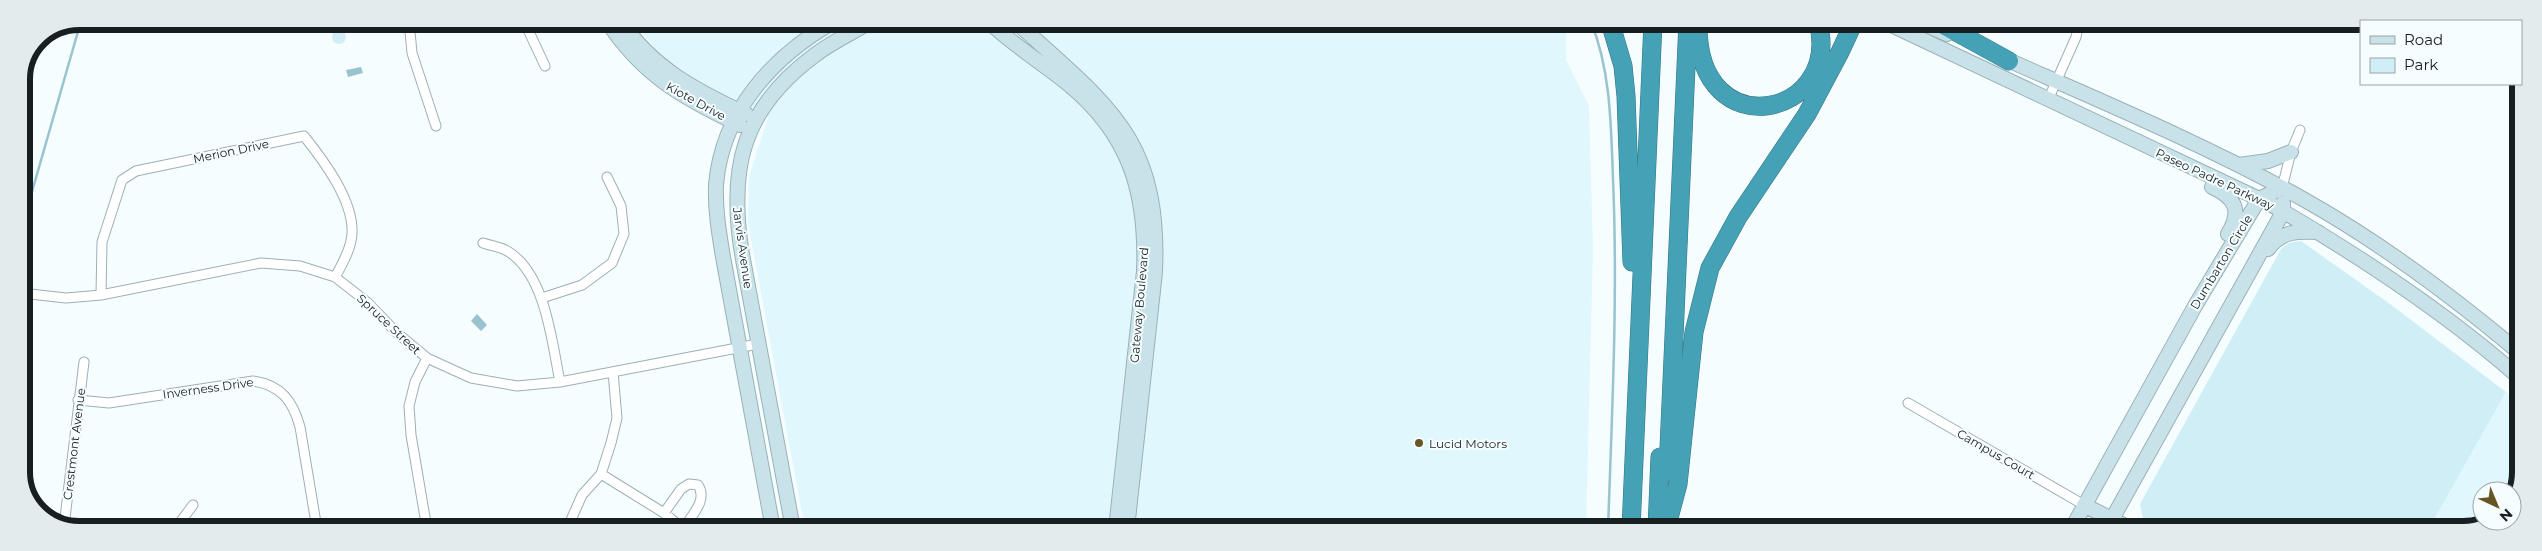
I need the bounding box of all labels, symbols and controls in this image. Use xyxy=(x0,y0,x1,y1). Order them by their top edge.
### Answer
legend xyxy=(2360,20,2522,85)
text: Road xyxy=(2404,30,2443,49)
text: Park xyxy=(2404,55,2438,74)
street label: Kiote Drive xyxy=(664,78,728,124)
street label: Merion Drive xyxy=(192,136,270,166)
street label: Paseo Padre Parkway xyxy=(2153,145,2277,213)
street label: Jarvis Avenue xyxy=(730,205,756,290)
street label: Dumbarton Circle xyxy=(2187,212,2255,312)
street label: Gateway Boulevard xyxy=(1126,247,1152,363)
street label: Spruce Street xyxy=(354,291,424,357)
street label: Inverness Drive xyxy=(162,374,254,402)
street label: Crestmont Avenue xyxy=(60,387,88,501)
street label: Campus Court xyxy=(1955,426,2038,482)
place label: Lucid Motors xyxy=(1429,436,1507,451)
marker: Lucid Motors xyxy=(1413,437,1425,449)
north arrow xyxy=(2472,481,2522,531)
text: N xyxy=(2496,505,2516,526)

